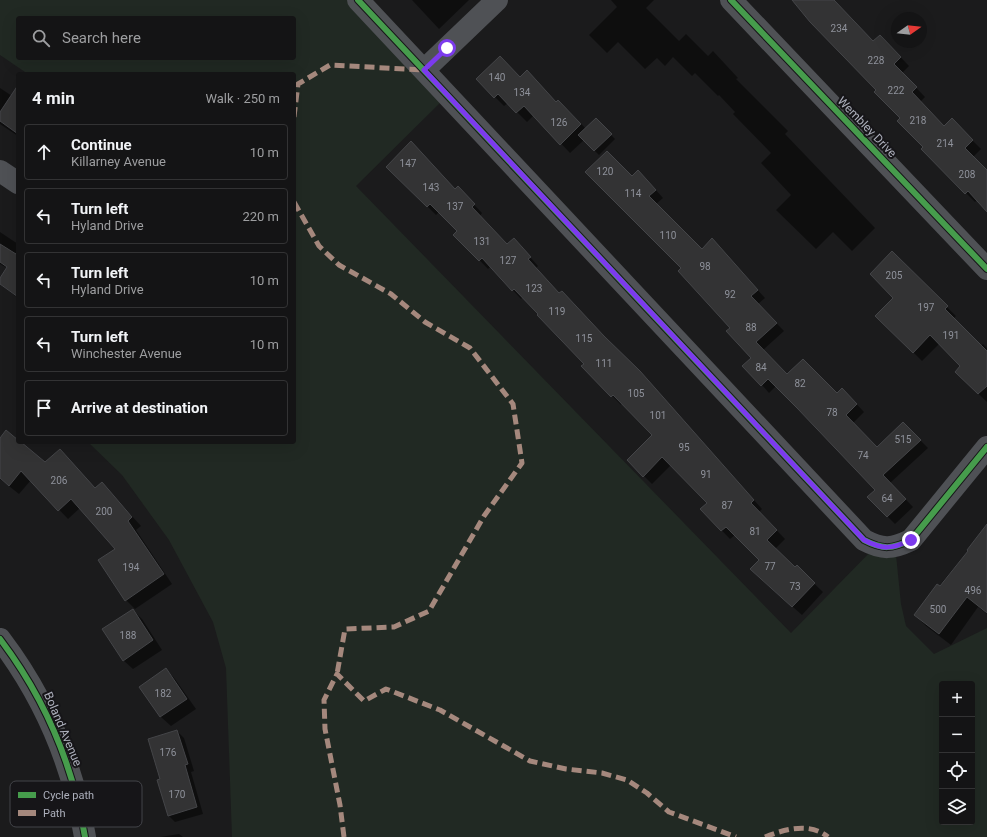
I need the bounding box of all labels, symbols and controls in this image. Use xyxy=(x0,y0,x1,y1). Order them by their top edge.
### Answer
north arrow xyxy=(891,12,927,48)
search box xyxy=(16,16,296,60)
house number: 234 xyxy=(831,23,848,34)
icon: search xyxy=(30,27,52,49)
text: Search here xyxy=(62,29,141,47)
route start xyxy=(438,39,456,57)
house number: 228 xyxy=(868,55,885,66)
house number: 140 xyxy=(489,72,506,83)
house number: 222 xyxy=(888,85,905,96)
house number: 134 xyxy=(514,87,531,98)
text: 4 min xyxy=(32,88,75,108)
text: Walk · 250 m xyxy=(205,91,280,106)
street label: Wembley Drive xyxy=(835,94,899,160)
house number: 218 xyxy=(910,115,927,126)
house number: 126 xyxy=(551,117,568,128)
text: Continue xyxy=(71,136,132,154)
house number: 214 xyxy=(937,138,954,149)
icon: ahead xyxy=(33,141,55,163)
text: 10 m xyxy=(250,145,279,160)
text: Killarney Avenue xyxy=(71,154,166,169)
house number: 147 xyxy=(400,158,417,169)
house number: 120 xyxy=(597,166,614,177)
house number: 208 xyxy=(959,169,976,180)
house number: 143 xyxy=(423,182,439,193)
house number: 114 xyxy=(625,188,642,199)
text: Turn left xyxy=(71,200,128,218)
house number: 137 xyxy=(447,201,464,212)
icon: left xyxy=(33,205,55,227)
text: 220 m xyxy=(242,209,279,224)
text: Hyland Drive xyxy=(71,218,144,233)
house number: 110 xyxy=(660,230,677,241)
house number: 131 xyxy=(474,236,490,247)
house number: 127 xyxy=(500,255,517,266)
house number: 98 xyxy=(699,261,711,272)
text: Turn left xyxy=(71,264,128,282)
icon: left xyxy=(33,269,55,291)
house number: 205 xyxy=(886,270,903,281)
text: 10 m xyxy=(250,273,279,288)
text: Hyland Drive xyxy=(71,282,144,297)
house number: 123 xyxy=(526,283,542,294)
house number: 92 xyxy=(724,289,736,300)
house number: 197 xyxy=(918,302,935,313)
house number: 119 xyxy=(549,306,565,317)
house number: 88 xyxy=(745,322,757,333)
text: Turn left xyxy=(71,328,128,346)
house number: 191 xyxy=(943,330,959,341)
icon: left xyxy=(33,333,55,355)
house number: 115 xyxy=(576,333,593,344)
text: 10 m xyxy=(250,337,279,352)
text: Winchester Avenue xyxy=(71,346,182,361)
house number: 111 xyxy=(596,358,612,369)
house number: 84 xyxy=(755,362,767,373)
house number: 82 xyxy=(794,378,806,389)
house number: 105 xyxy=(628,388,645,399)
icon: arrive xyxy=(33,397,55,419)
text: Arrive at destination xyxy=(71,399,208,417)
house number: 78 xyxy=(826,407,838,418)
house number: 101 xyxy=(650,410,666,421)
house number: 515 xyxy=(895,434,912,445)
house number: 95 xyxy=(678,442,690,453)
house number: 74 xyxy=(857,450,869,461)
house number: 91 xyxy=(700,469,712,480)
house number: 206 xyxy=(51,475,68,486)
house number: 64 xyxy=(881,493,893,504)
house number: 87 xyxy=(721,500,733,511)
house number: 200 xyxy=(96,506,113,517)
house number: 81 xyxy=(749,526,761,537)
route end xyxy=(902,531,920,549)
house number: 77 xyxy=(764,561,776,572)
house number: 194 xyxy=(123,562,140,573)
house number: 73 xyxy=(789,581,801,592)
house number: 496 xyxy=(965,585,982,596)
house number: 500 xyxy=(930,604,947,615)
house number: 188 xyxy=(120,630,137,641)
map controls xyxy=(939,681,975,825)
button: + xyxy=(939,681,975,717)
house number: 182 xyxy=(155,688,172,699)
street label: Boland Avenue xyxy=(41,690,85,768)
button: − xyxy=(939,717,975,753)
house number: 176 xyxy=(160,747,177,758)
button: locate xyxy=(939,753,975,789)
legend xyxy=(10,781,142,827)
text: Cycle path xyxy=(43,789,94,802)
house number: 170 xyxy=(169,789,186,800)
button: layers xyxy=(939,789,975,825)
text: Path xyxy=(43,807,66,820)

